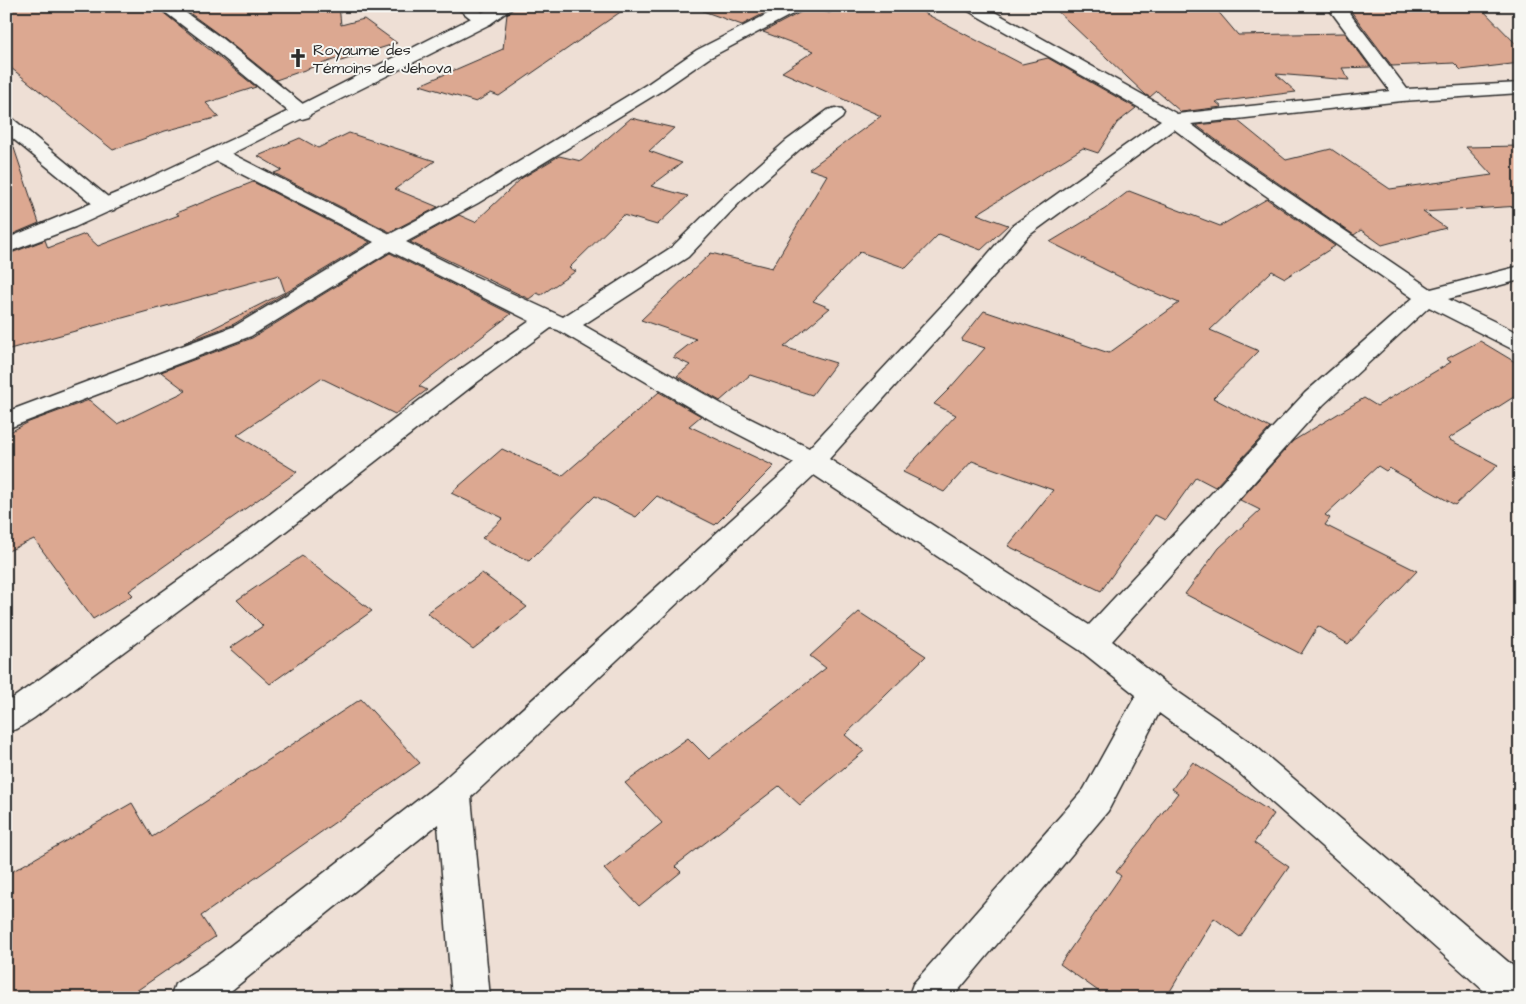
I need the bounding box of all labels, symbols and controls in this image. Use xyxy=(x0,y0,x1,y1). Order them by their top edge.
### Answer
place label: Royaume des Témoins de Jehova xyxy=(313,39,452,79)
church icon: Royaume des Témoins de Jehova xyxy=(287,47,309,69)

